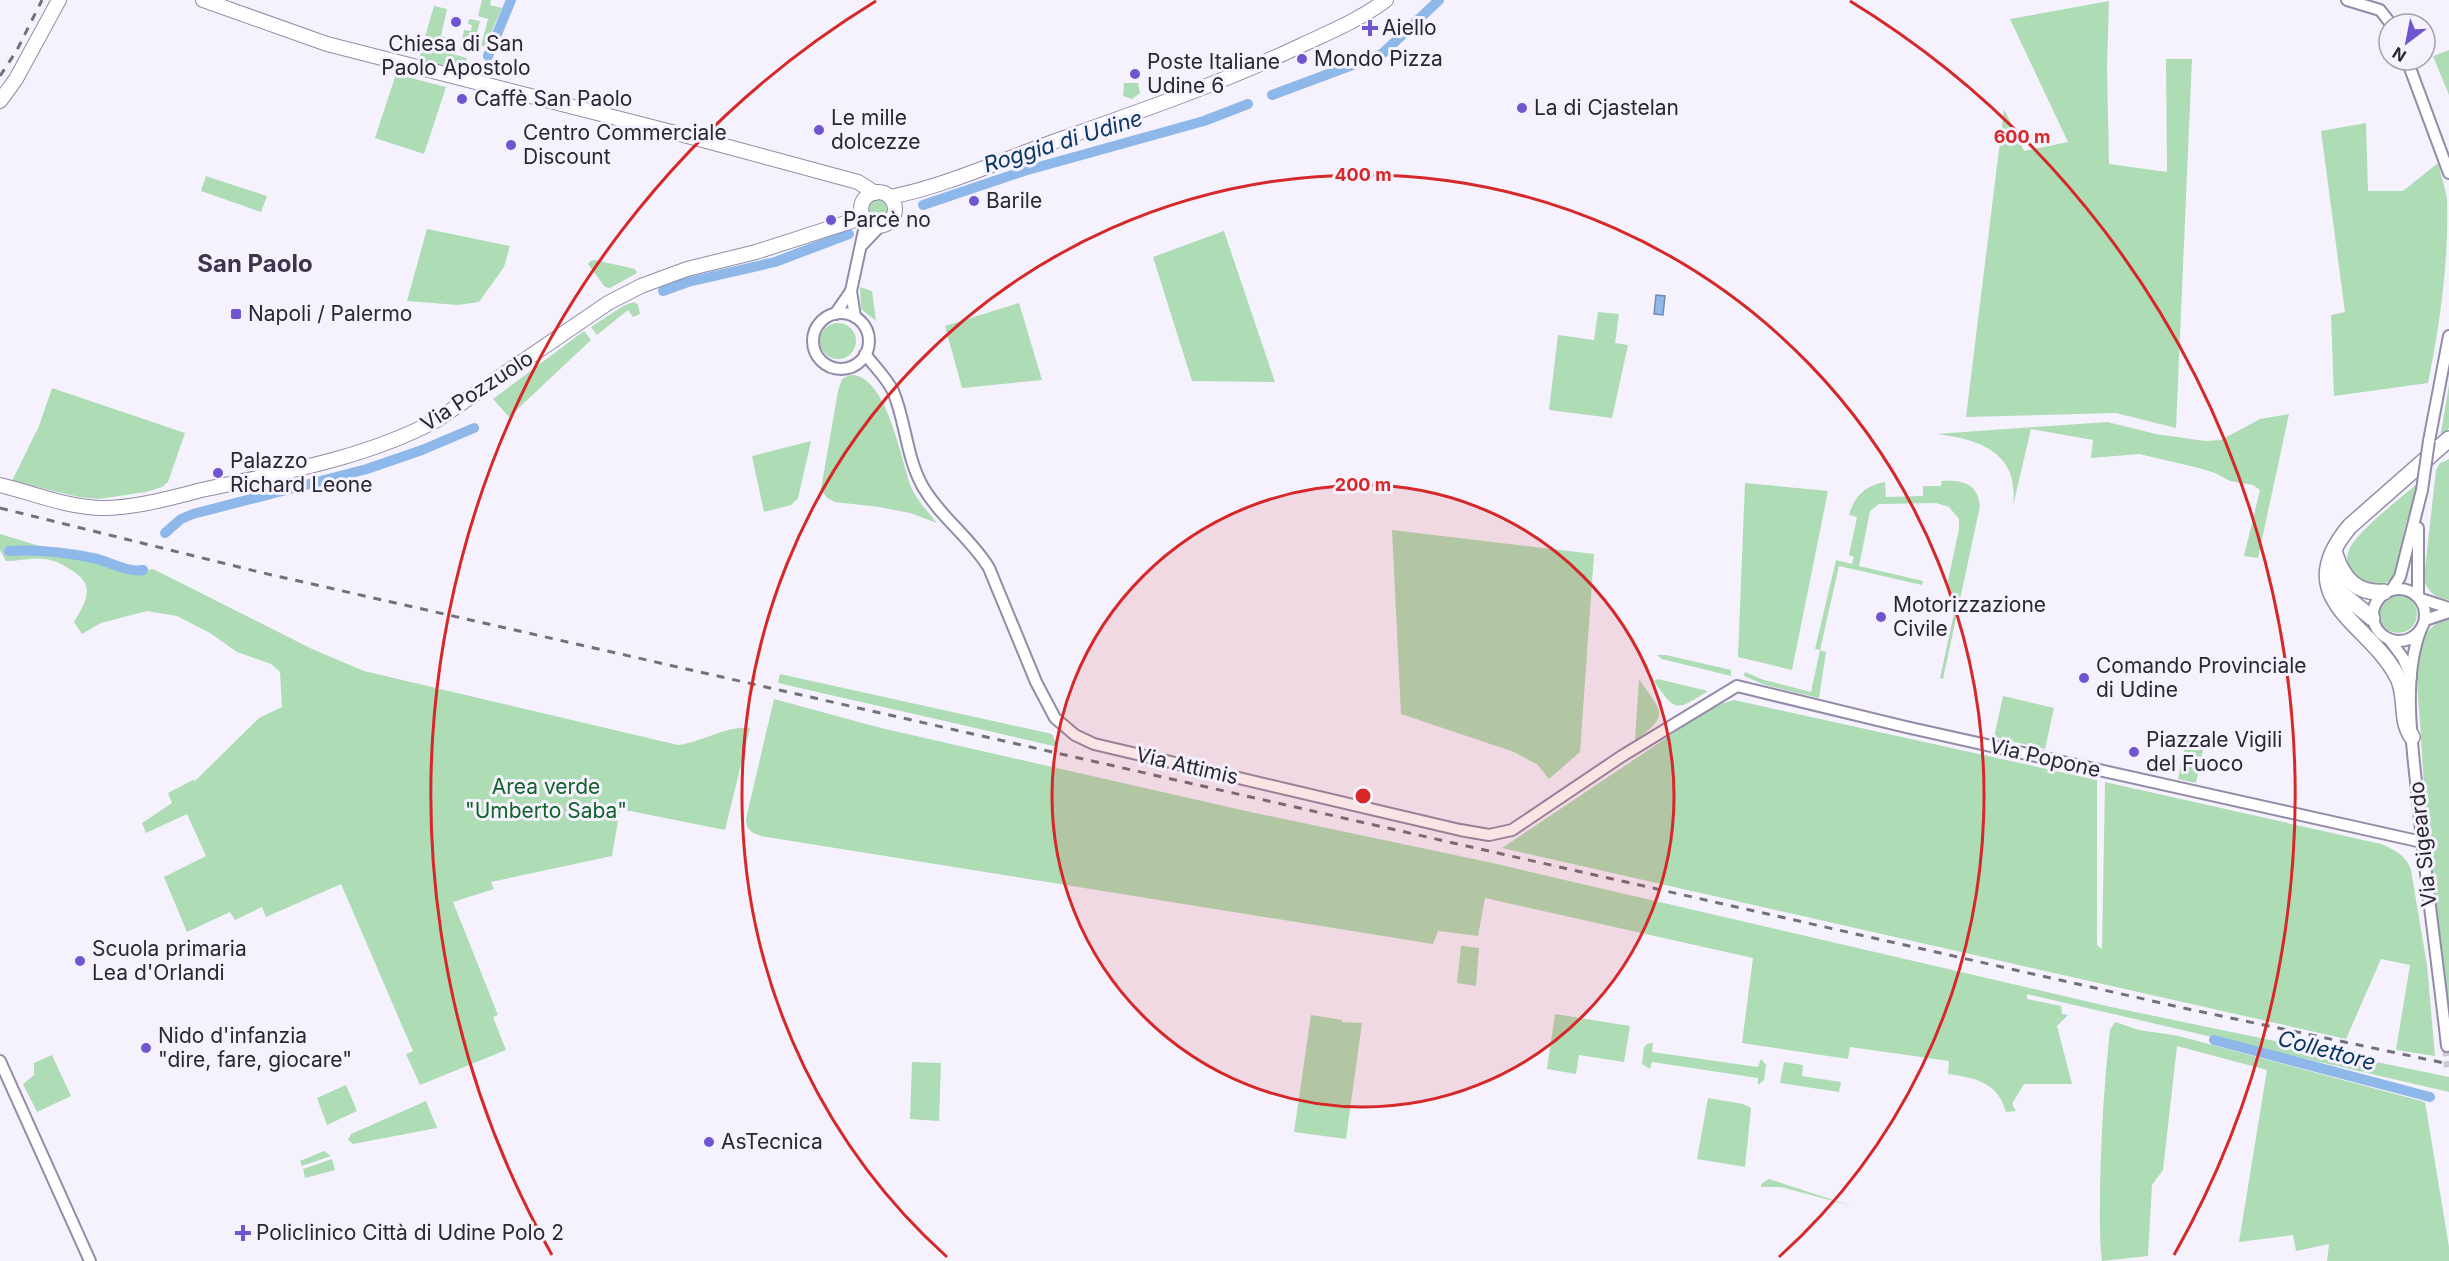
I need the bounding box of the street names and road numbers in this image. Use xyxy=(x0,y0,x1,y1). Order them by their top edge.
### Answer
street label: Via Pozzuolo xyxy=(416,345,538,436)
street label: Via Popone xyxy=(1987,733,2103,782)
street label: Via Attimis xyxy=(1134,742,1241,789)
street label: Via Sigeardo xyxy=(2403,780,2442,908)

